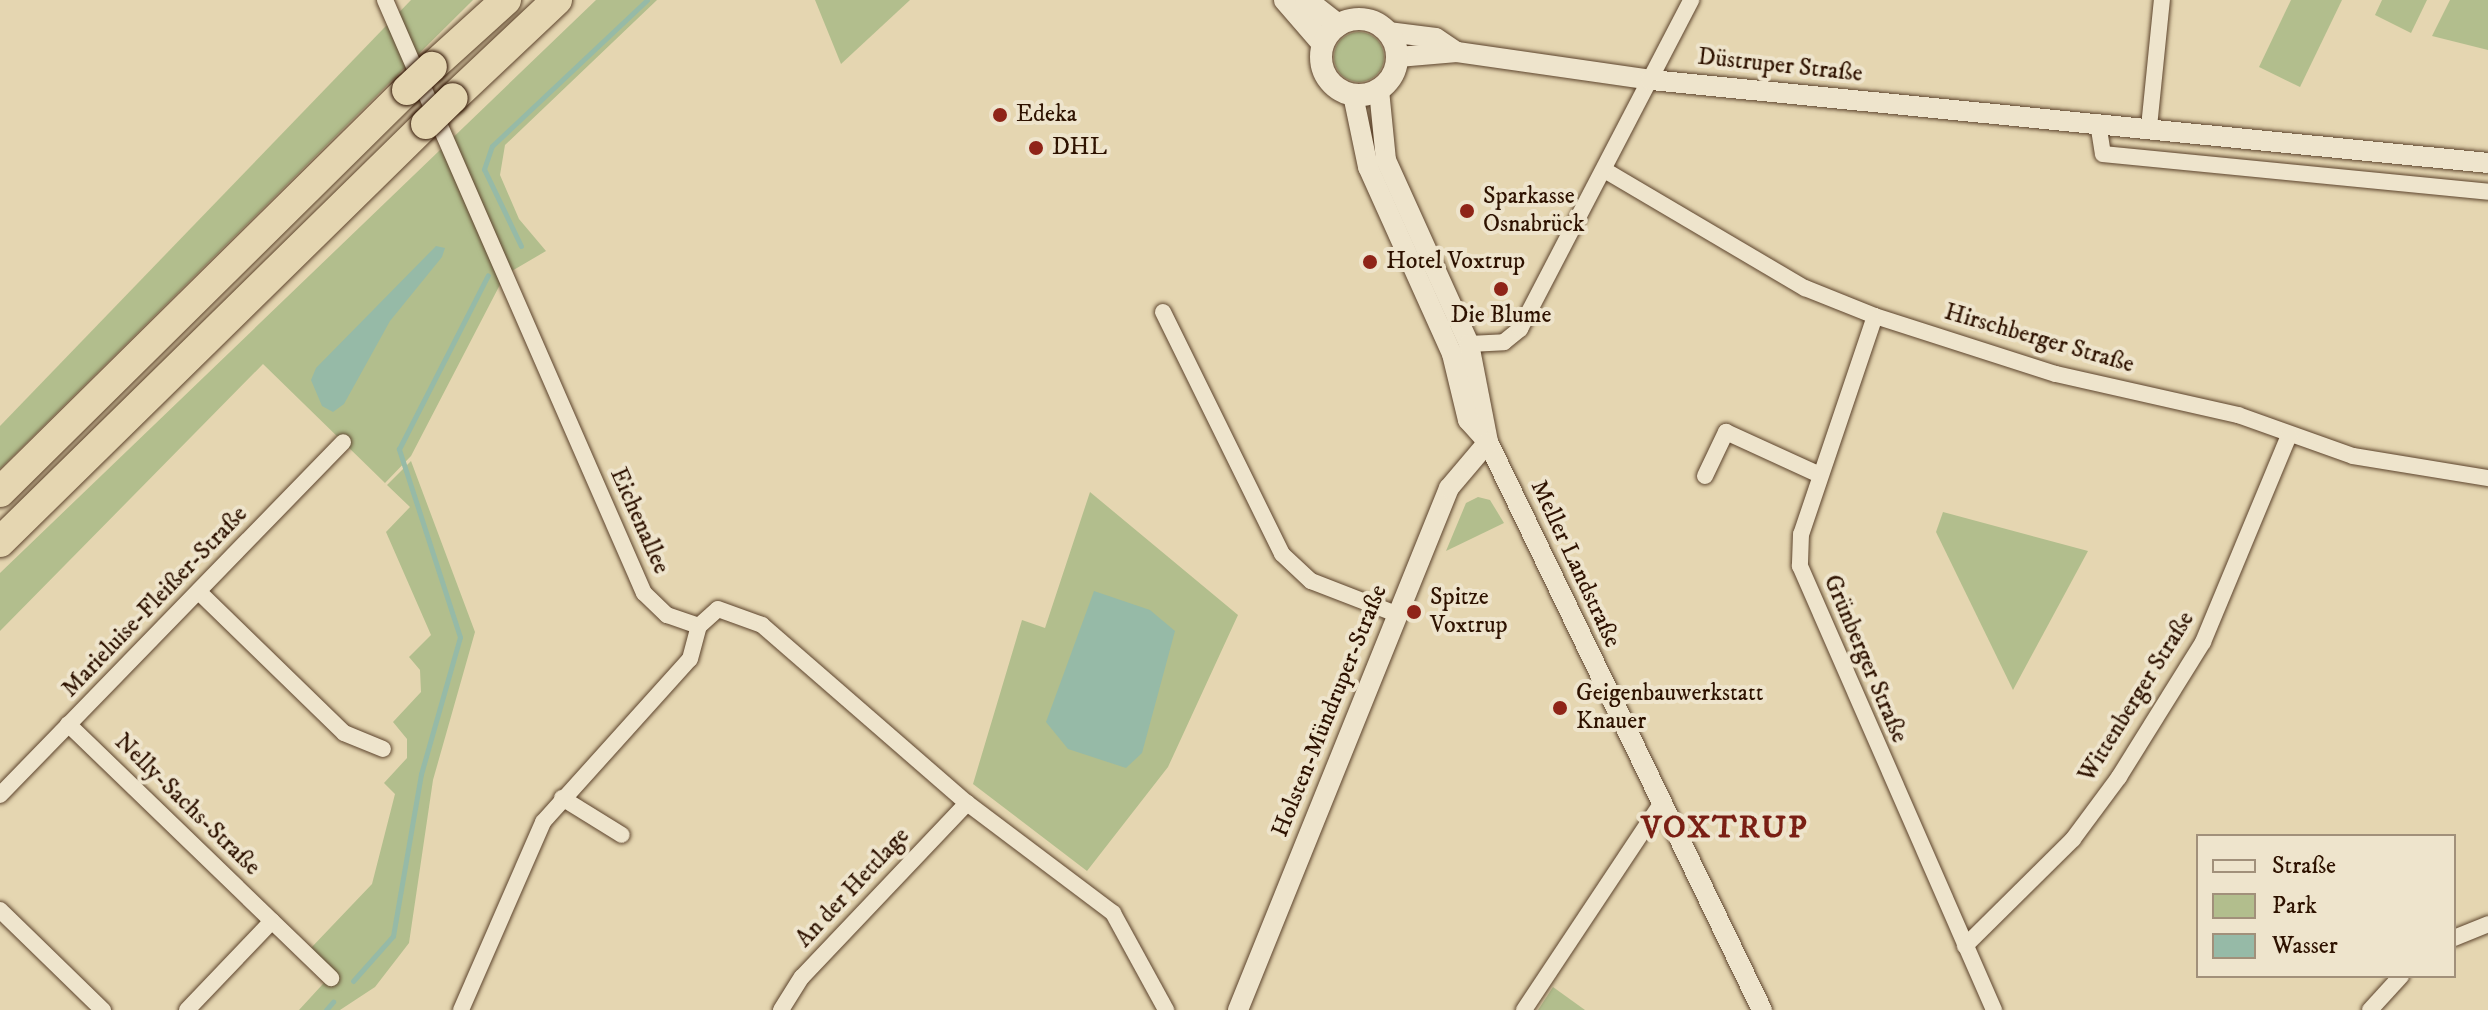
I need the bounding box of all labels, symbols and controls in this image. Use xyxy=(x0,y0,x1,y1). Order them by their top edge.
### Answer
street label: Düstruper Straße xyxy=(1696,43,1864,89)
place label: Edeka xyxy=(1016,101,1077,129)
marker: Edeka xyxy=(991,106,1009,124)
place label: DHL xyxy=(1052,134,1107,162)
marker: DHL xyxy=(1027,139,1045,157)
place label: Sparkasse Osnabrück xyxy=(1483,183,1585,239)
marker: Sparkasse Osnabrück xyxy=(1458,202,1476,220)
place label: Hotel Voxtrup xyxy=(1386,248,1525,276)
marker: Hotel Voxtrup xyxy=(1361,253,1379,271)
marker: Die Blume xyxy=(1492,280,1510,298)
street label: Hirschberger Straße xyxy=(1941,298,2137,380)
place label: Die Blume xyxy=(1451,302,1551,330)
street label: Eichenallee xyxy=(603,464,675,578)
street label: Meller Landstraße xyxy=(1524,476,1626,652)
street label: Marieluise-Fleißer-Straße xyxy=(56,500,254,704)
street label: Grünberger Straße xyxy=(1817,571,1913,747)
street label: Holsten-Mündruper-Straße xyxy=(1266,581,1394,841)
place label: Spitze Voxtrup xyxy=(1430,584,1508,640)
marker: Spitze Voxtrup xyxy=(1405,603,1423,621)
street label: Wittenberger Straße xyxy=(2073,606,2201,788)
place label: Geigenbauwerkstatt Knauer xyxy=(1576,680,1763,736)
marker: Geigenbauwerkstatt Knauer xyxy=(1551,699,1569,717)
street label: Nelly-Sachs-Straße xyxy=(108,728,266,882)
district label: VOXTRUP xyxy=(1641,809,1809,847)
street label: An der Hettlage xyxy=(790,822,916,954)
legend xyxy=(2196,834,2456,978)
text: Straße xyxy=(2272,851,2336,881)
text: Park xyxy=(2272,891,2317,921)
text: Wasser xyxy=(2272,931,2338,961)

